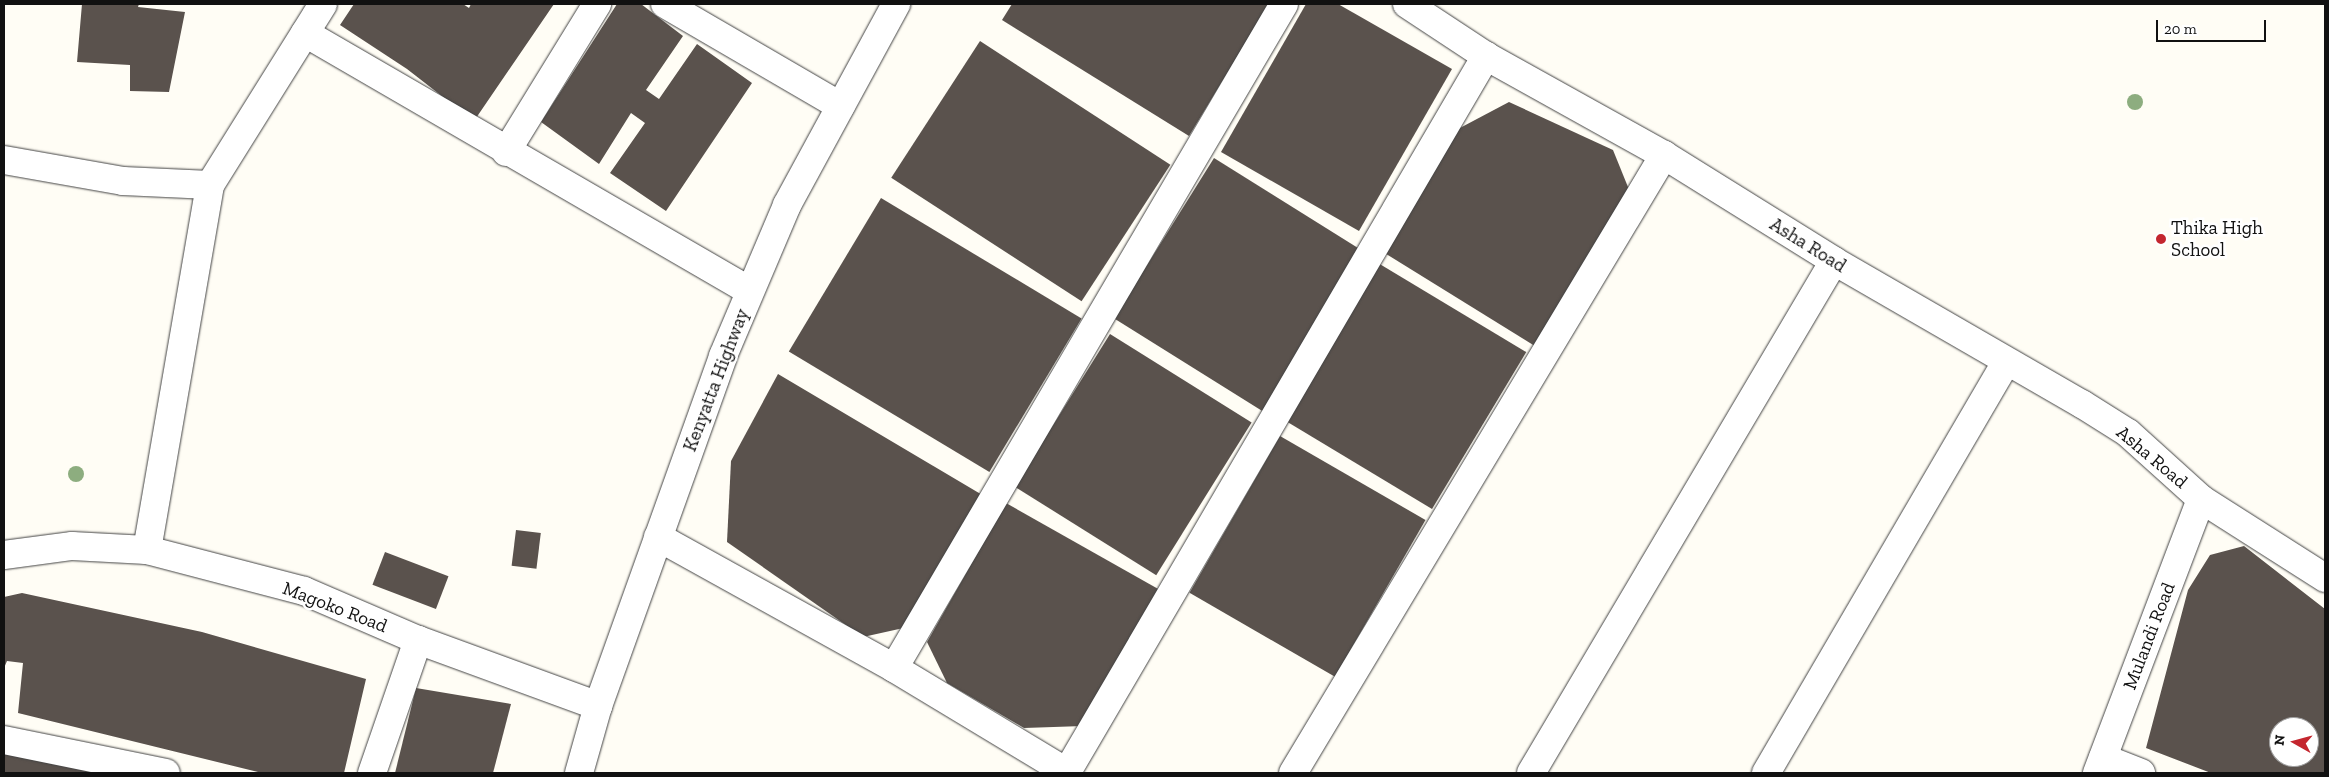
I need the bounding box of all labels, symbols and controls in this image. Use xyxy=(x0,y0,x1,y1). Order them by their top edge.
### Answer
scale bar xyxy=(2159,10,2269,42)
text: 20 m xyxy=(2164,20,2197,38)
street label: Asha Road xyxy=(1766,213,1850,277)
place label: Thika High School xyxy=(2171,217,2263,261)
marker: Thika High School xyxy=(2155,233,2167,245)
street label: Kenyatta Highway xyxy=(678,305,754,455)
street label: Asha Road xyxy=(2112,421,2192,493)
street label: Magoko Road xyxy=(279,577,391,637)
street label: Mulandi Road xyxy=(2118,579,2180,693)
north arrow xyxy=(2269,717,2319,767)
text: N xyxy=(2271,734,2289,747)

